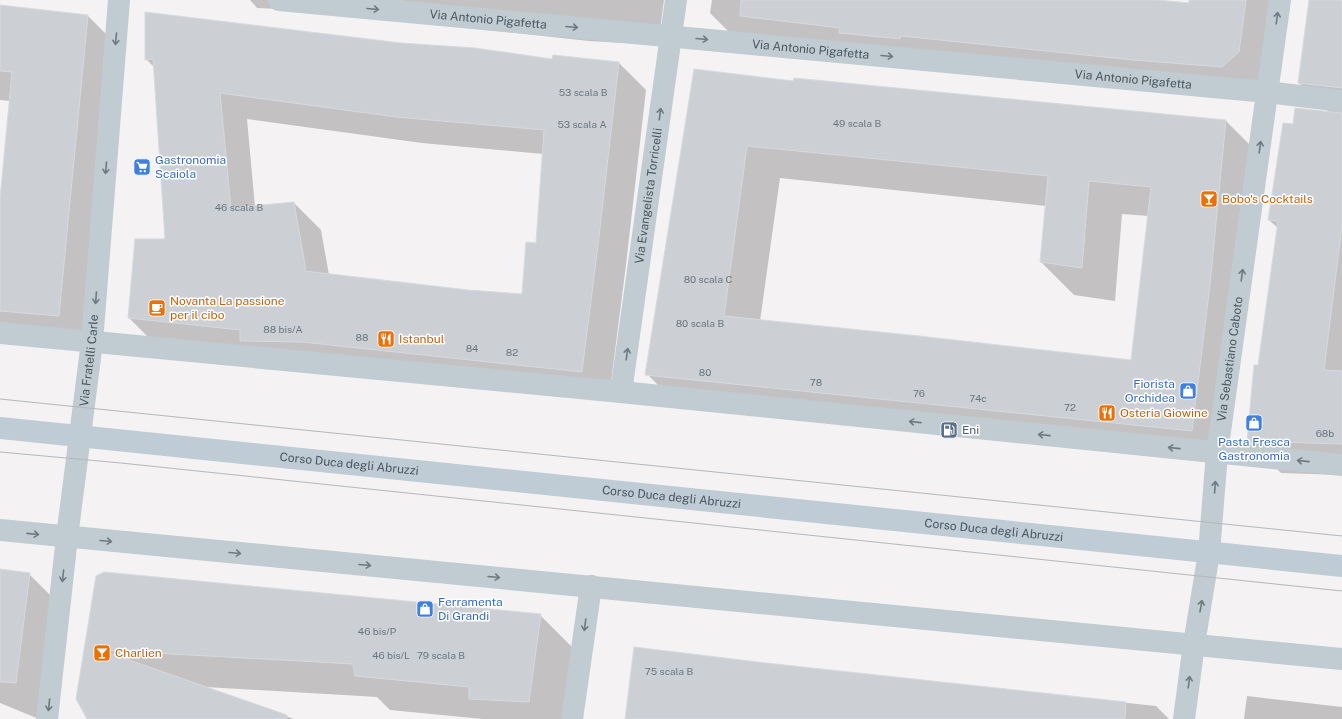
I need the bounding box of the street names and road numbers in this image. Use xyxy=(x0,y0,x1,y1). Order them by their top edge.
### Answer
street label: Via Antonio Pigafetta xyxy=(429,7,547,32)
street label: Via Antonio Pigafetta xyxy=(751,37,870,62)
street label: Via Antonio Pigafetta xyxy=(1074,67,1193,92)
street label: Via Evangelista Torricelli xyxy=(632,127,665,265)
street label: Via Sebastiano Caboto xyxy=(1214,296,1246,422)
street label: Via Fratelli Carle xyxy=(77,314,101,407)
street label: Corso Duca degli Abruzzi xyxy=(279,450,419,478)
street label: Corso Duca degli Abruzzi xyxy=(601,483,742,511)
street label: Corso Duca degli Abruzzi xyxy=(924,516,1064,544)

